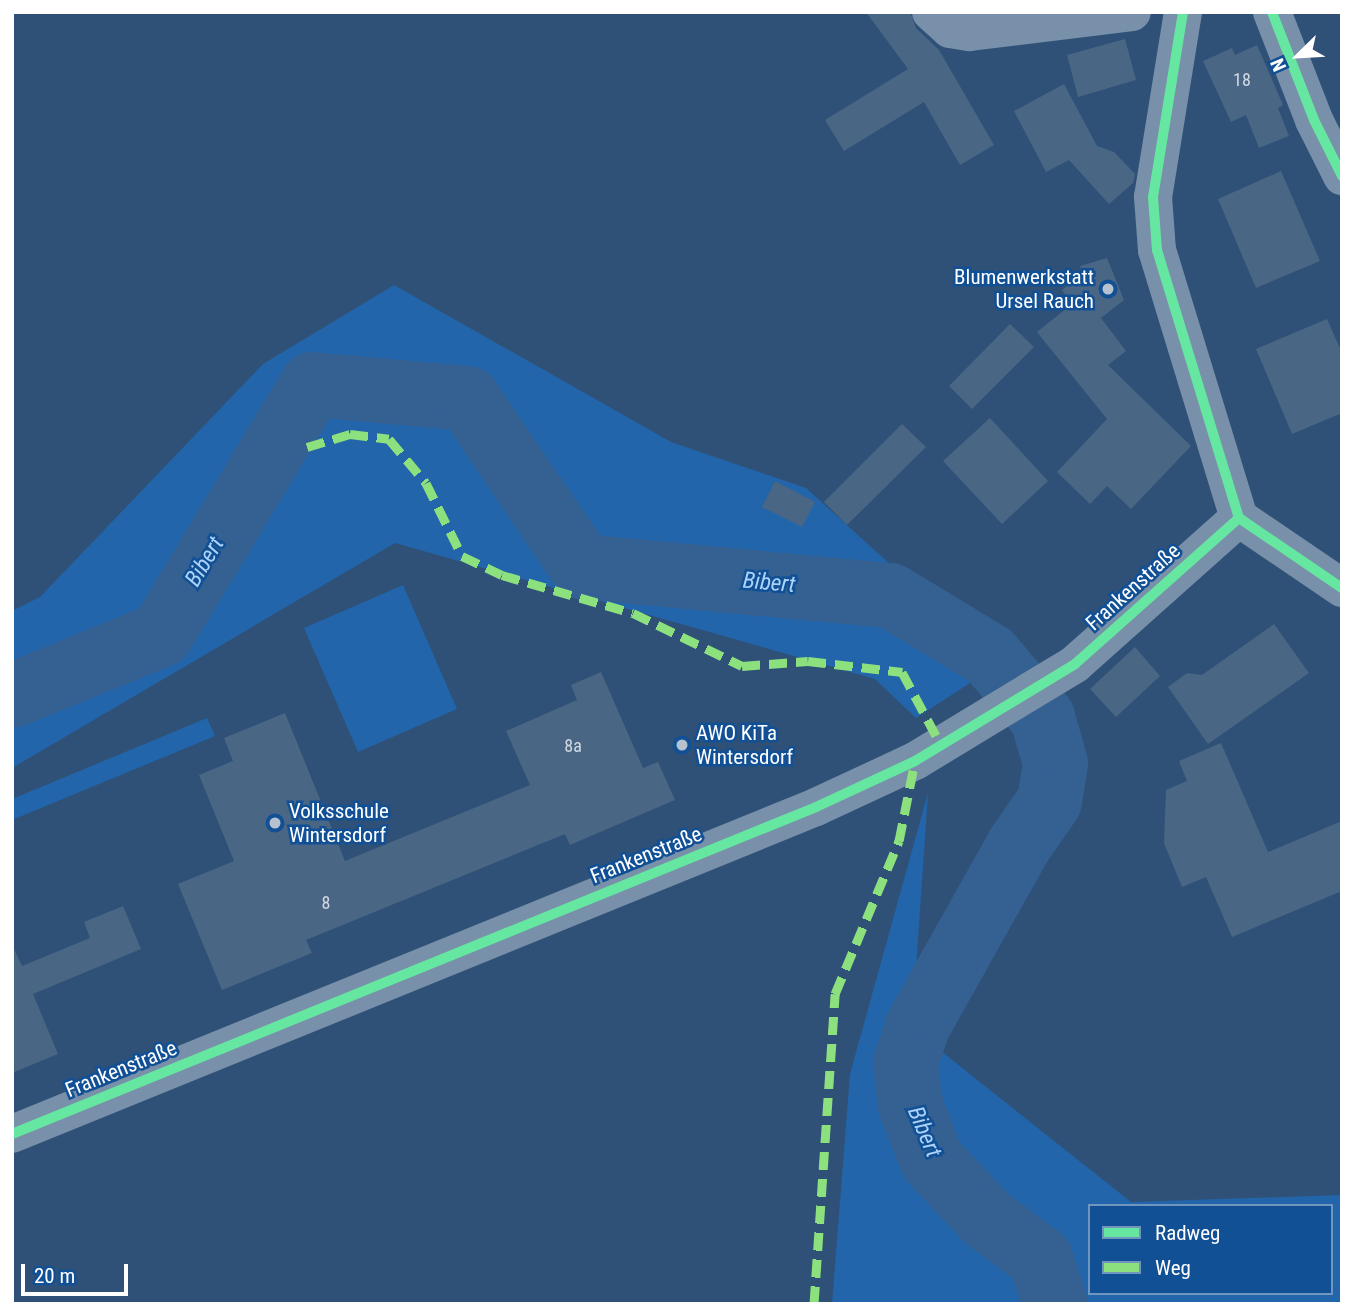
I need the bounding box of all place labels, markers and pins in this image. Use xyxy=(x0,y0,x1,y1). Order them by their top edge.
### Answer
place label: Blumenwerkstatt Ursel Rauch xyxy=(954,264,1094,314)
marker: Blumenwerkstatt Ursel Rauch xyxy=(1100,281,1116,297)
place label: AWO KiTa Wintersdorf xyxy=(696,720,793,770)
marker: AWO KiTa Wintersdorf xyxy=(674,737,690,753)
place label: Volksschule Wintersdorf xyxy=(289,798,389,848)
marker: Volksschule Wintersdorf xyxy=(267,815,283,831)

